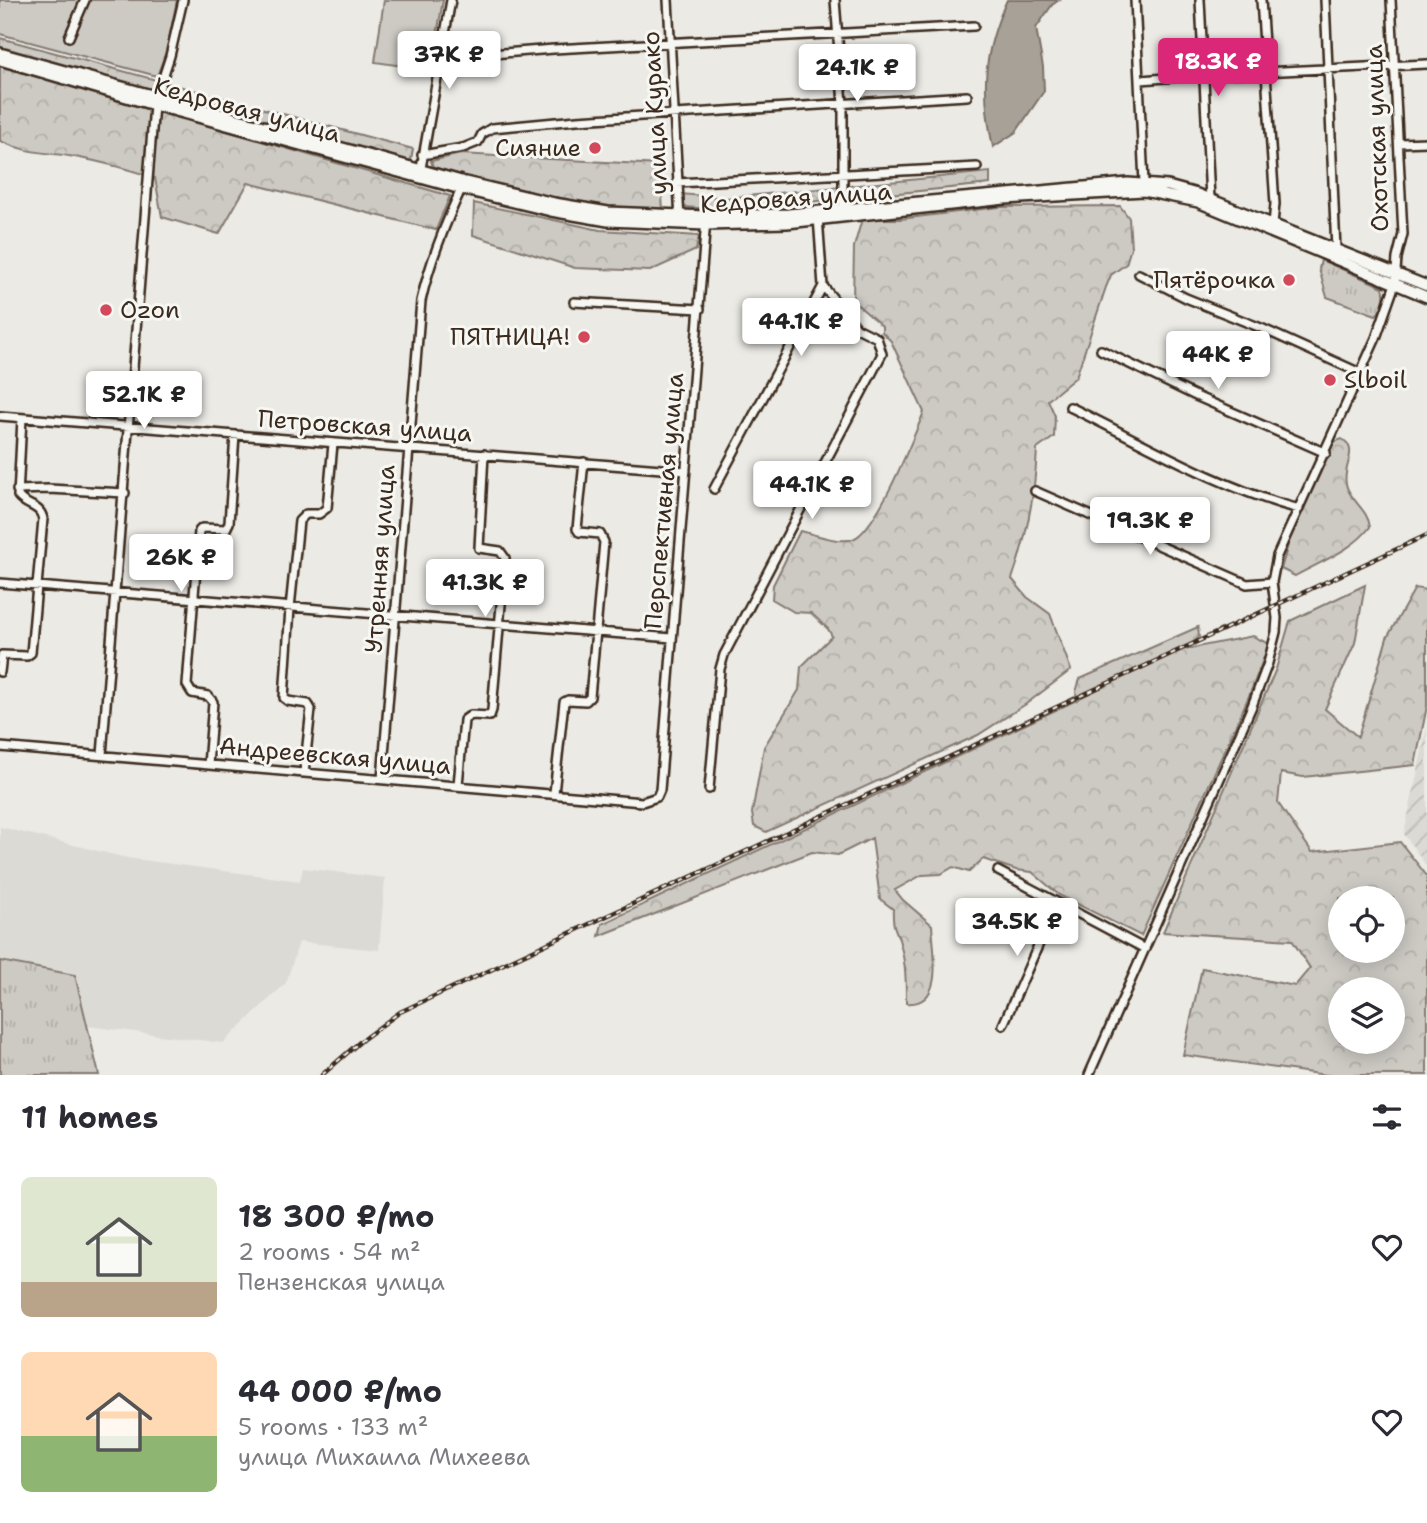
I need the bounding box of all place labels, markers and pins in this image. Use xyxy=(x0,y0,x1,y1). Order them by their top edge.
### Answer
pin: 37K ₽ xyxy=(400,32,498,91)
pin: 18.3K ₽ xyxy=(1153,38,1283,98)
pin: 24.1K ₽ xyxy=(792,44,922,104)
place label: Сияние xyxy=(495,132,581,164)
marker: Сияние xyxy=(587,140,603,156)
place label: Пятёрочка xyxy=(1153,264,1275,296)
marker: Пятёрочка xyxy=(1281,272,1297,288)
place label: Ozon xyxy=(120,294,180,326)
pin: 44.1K ₽ xyxy=(736,298,866,358)
marker: Ozon xyxy=(98,302,114,318)
place label: ПЯТНИЦА! xyxy=(450,321,570,353)
marker: ПЯТНИЦА! xyxy=(576,329,592,345)
pin: 44K ₽ xyxy=(1169,332,1267,391)
place label: Slboil xyxy=(1344,364,1408,396)
pin: 52.1K ₽ xyxy=(79,372,209,431)
marker: Slboil xyxy=(1322,372,1338,388)
pin: 44.1K ₽ xyxy=(747,462,877,521)
pin: 19.3K ₽ xyxy=(1085,498,1215,557)
pin: 26K ₽ xyxy=(132,534,230,594)
pin: 41.3K ₽ xyxy=(420,560,550,619)
pin: 34.5K ₽ xyxy=(952,898,1082,958)

